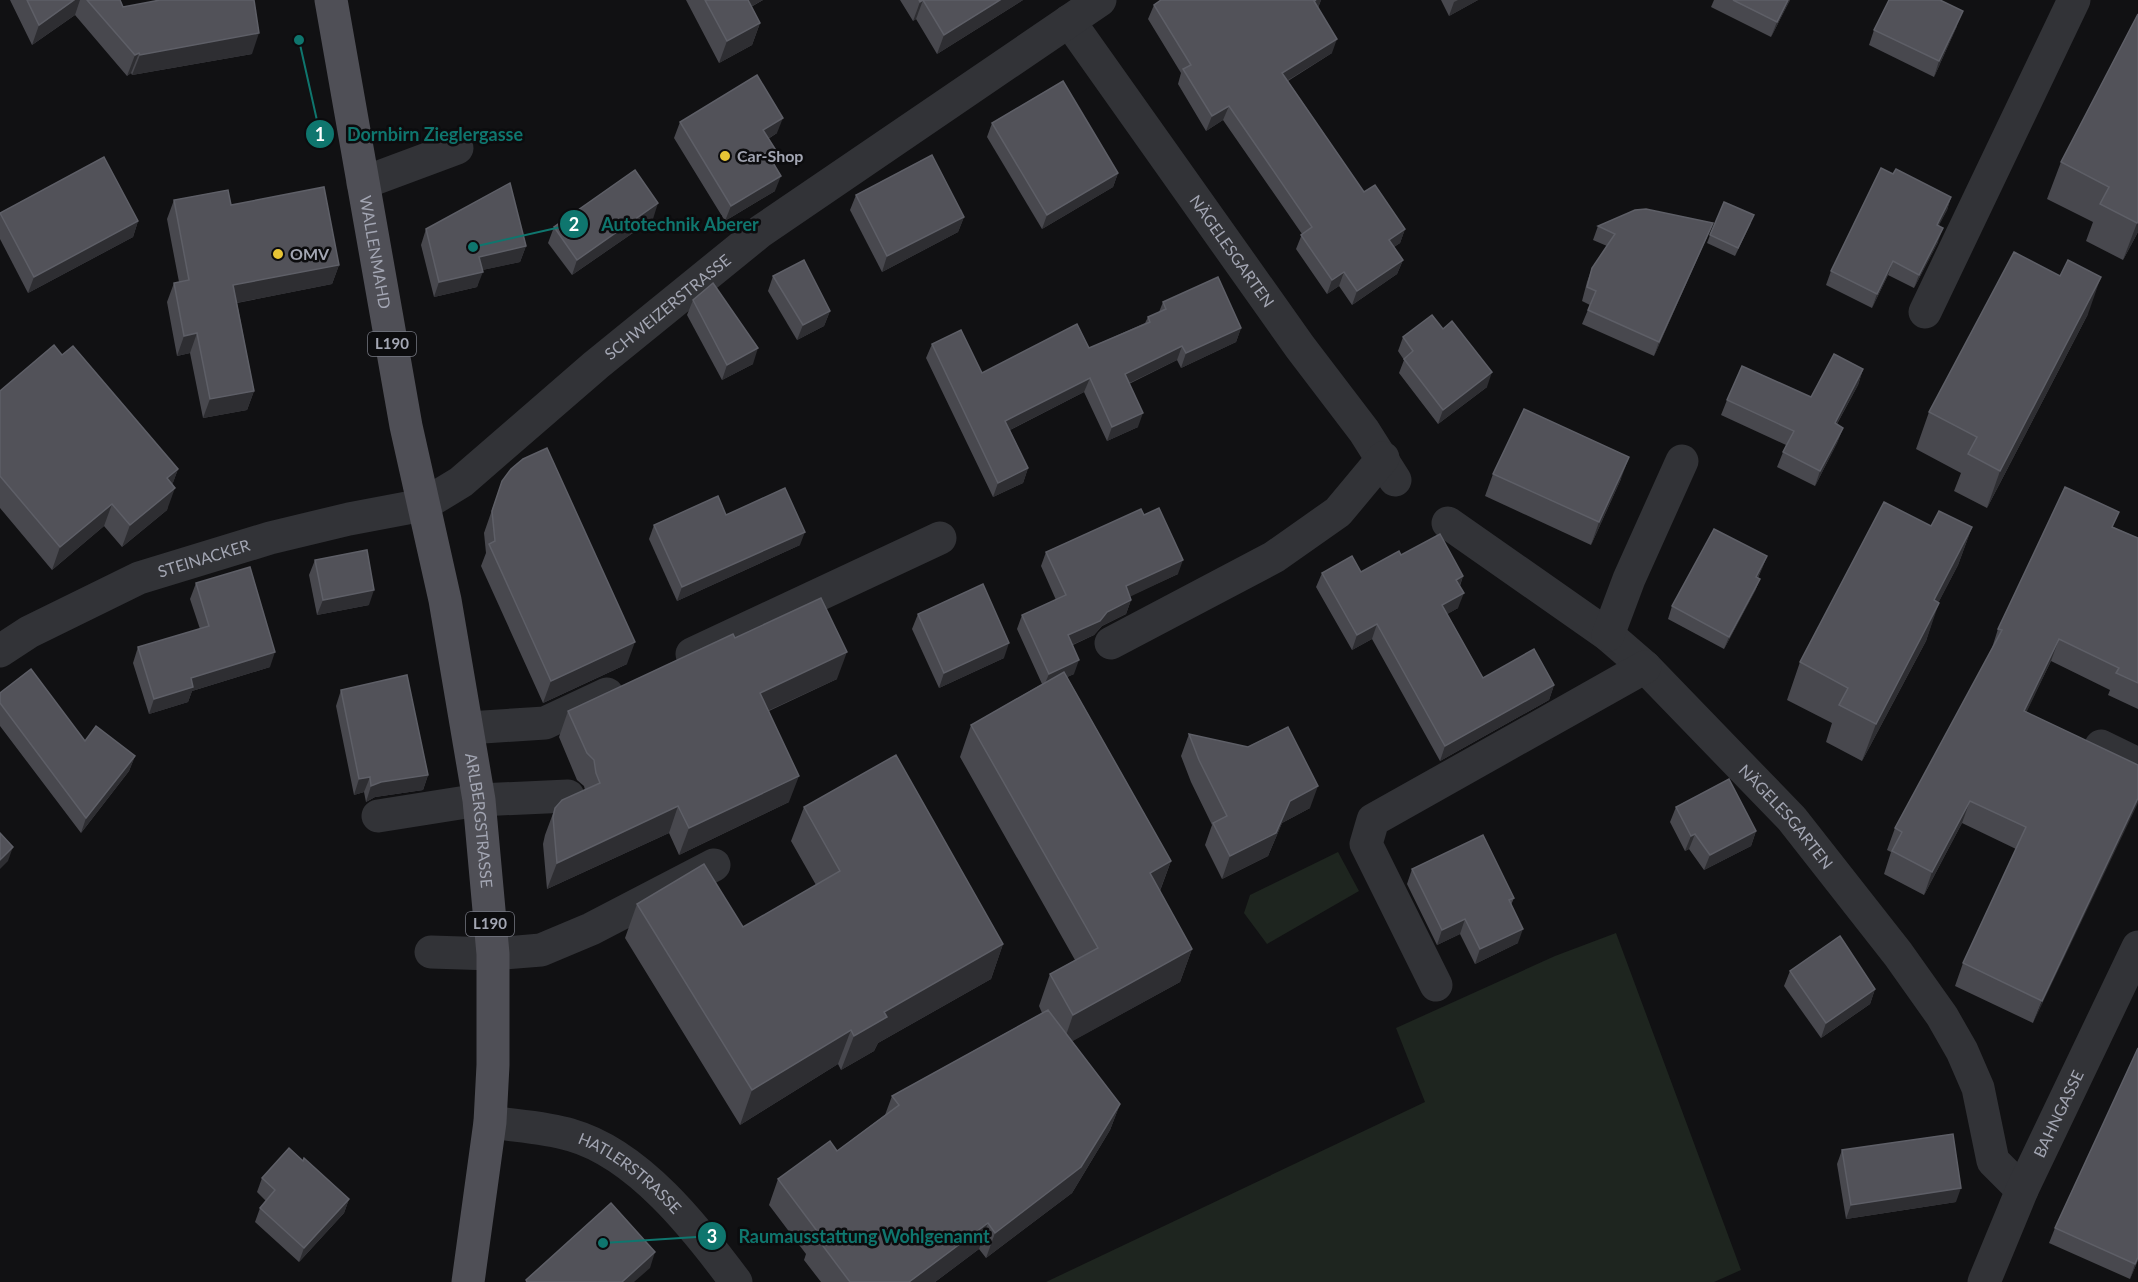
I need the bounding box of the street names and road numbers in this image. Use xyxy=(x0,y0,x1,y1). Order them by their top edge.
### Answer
street label: NÄGELESGARTEN xyxy=(1186,191,1279,311)
street label: WALLENMAHD xyxy=(357,194,395,310)
street label: SCHWEIZERSTRASSE xyxy=(601,250,734,363)
road number: L190 xyxy=(368,332,416,356)
street label: STEINACKER xyxy=(155,535,252,581)
street label: ARLBERGSTRASSE xyxy=(462,751,497,889)
street label: NÄGELESGARTEN xyxy=(1735,760,1837,872)
road number: L190 xyxy=(466,912,514,936)
street label: BAHNGASSE xyxy=(2029,1067,2087,1160)
street label: HATLERSTRASSE xyxy=(576,1128,686,1217)

